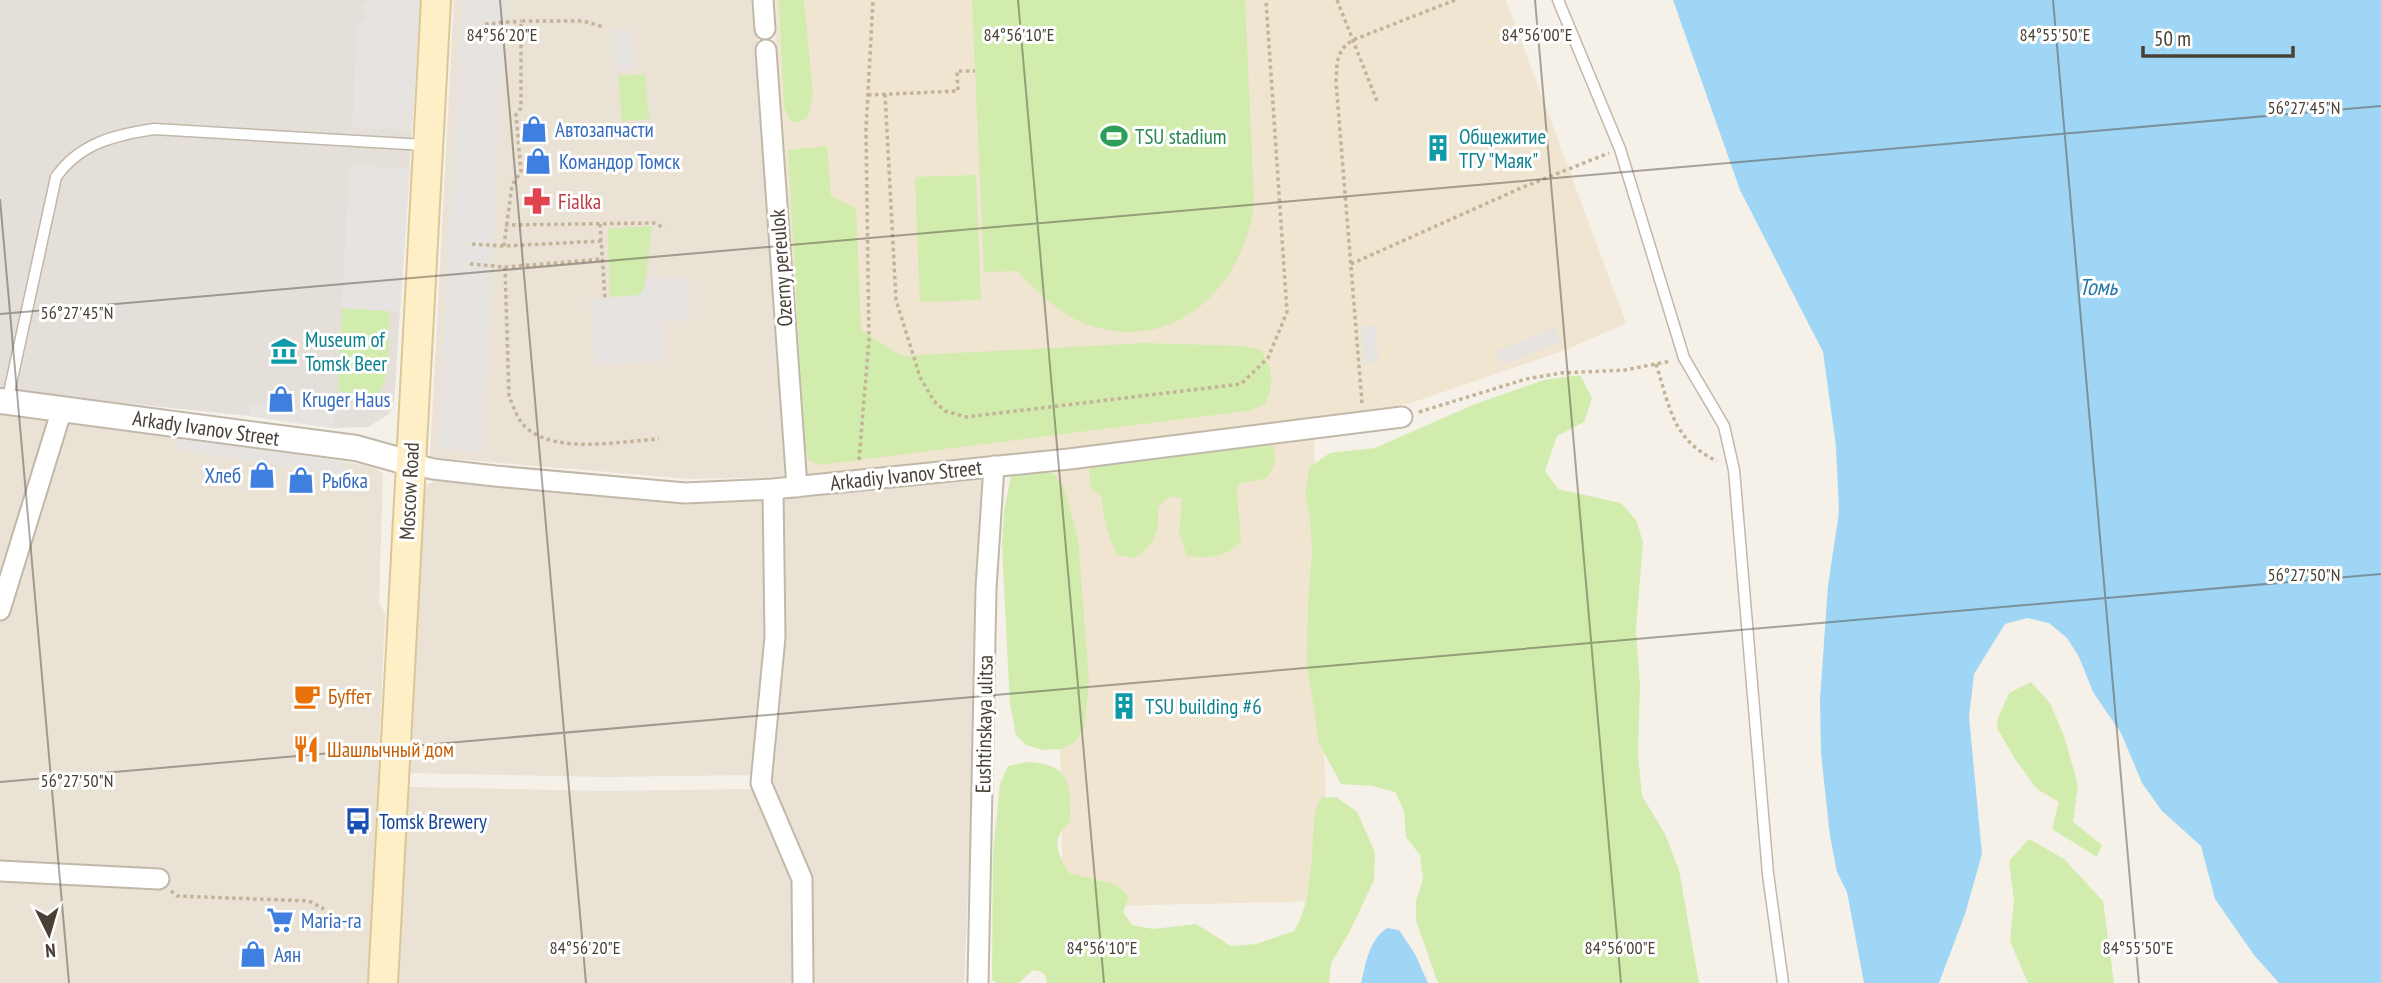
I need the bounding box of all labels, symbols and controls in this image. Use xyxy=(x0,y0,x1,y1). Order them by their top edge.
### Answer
scale bar xyxy=(2143,14,2294,58)
text: 84°56'20"E xyxy=(467,23,537,46)
text: 84°56'10"E xyxy=(984,23,1054,46)
text: 84°56'00"E xyxy=(1502,23,1572,46)
text: 84°55'50"E xyxy=(2020,23,2090,46)
text: 50 m xyxy=(2154,25,2191,52)
text: 56°27'45"N xyxy=(2268,96,2340,119)
shop icon: Автозапчасти xyxy=(519,114,549,144)
place label: Автозапчасти xyxy=(555,116,654,143)
sports icon: TSU stadium xyxy=(1099,121,1129,151)
place label: TSU stadium xyxy=(1135,123,1226,150)
place label: Общежитие ТГУ "Маяк" xyxy=(1459,123,1546,174)
building icon: Общежитие ТГУ "Маяк" xyxy=(1423,133,1453,163)
shop icon: Командор Томск xyxy=(523,146,553,176)
place label: Командор Томск xyxy=(559,148,680,175)
pharmacy icon: Fialka xyxy=(522,186,552,216)
place label: Fialka xyxy=(558,188,601,215)
street label: Ozerny pereulok xyxy=(763,209,799,327)
water label: Томь xyxy=(2079,272,2119,301)
text: 56°27'45"N xyxy=(41,301,113,324)
place label: Museum of Tomsk Beer xyxy=(305,326,387,377)
museum icon: Museum of Tomsk Beer xyxy=(269,336,299,366)
shop icon: Kruger Haus xyxy=(266,384,296,414)
place label: Kruger Haus xyxy=(302,386,391,413)
street label: Arkady Ivanov Street xyxy=(131,404,281,452)
street label: Moscow Road xyxy=(393,441,425,541)
street label: Arkadiy Ivanov Street xyxy=(829,454,984,496)
shop icon: Хлеб xyxy=(247,460,277,490)
place label: Хлеб xyxy=(205,462,241,489)
shop icon: Рыбка xyxy=(286,465,316,495)
place label: Рыбка xyxy=(322,467,368,494)
text: 56°27'50"N xyxy=(2268,563,2340,586)
street label: Eushtinskaya ulitsa xyxy=(969,655,999,793)
cafe icon: Буffет xyxy=(292,681,322,711)
place label: Буffет xyxy=(328,683,372,710)
building icon: TSU building #6 xyxy=(1109,691,1139,721)
place label: TSU building #6 xyxy=(1145,693,1262,720)
restaurant icon: Шашлычный дом xyxy=(291,734,321,764)
place label: Шашлычный дом xyxy=(327,736,454,763)
text: 56°27'50"N xyxy=(41,769,113,792)
bus stop icon: Tomsk Brewery xyxy=(343,806,373,836)
place label: Tomsk Brewery xyxy=(379,808,487,835)
north arrow xyxy=(14,899,84,969)
supermarket icon: Maria-ra xyxy=(265,905,295,935)
place label: Maria-ra xyxy=(301,907,362,934)
text: 84°56'20"E xyxy=(550,936,620,959)
text: 84°56'10"E xyxy=(1067,936,1137,959)
text: 84°56'00"E xyxy=(1585,936,1655,959)
text: 84°55'50"E xyxy=(2103,936,2173,959)
text: N xyxy=(44,939,57,963)
shop icon: Аян xyxy=(238,939,268,969)
place label: Аян xyxy=(274,941,301,968)

